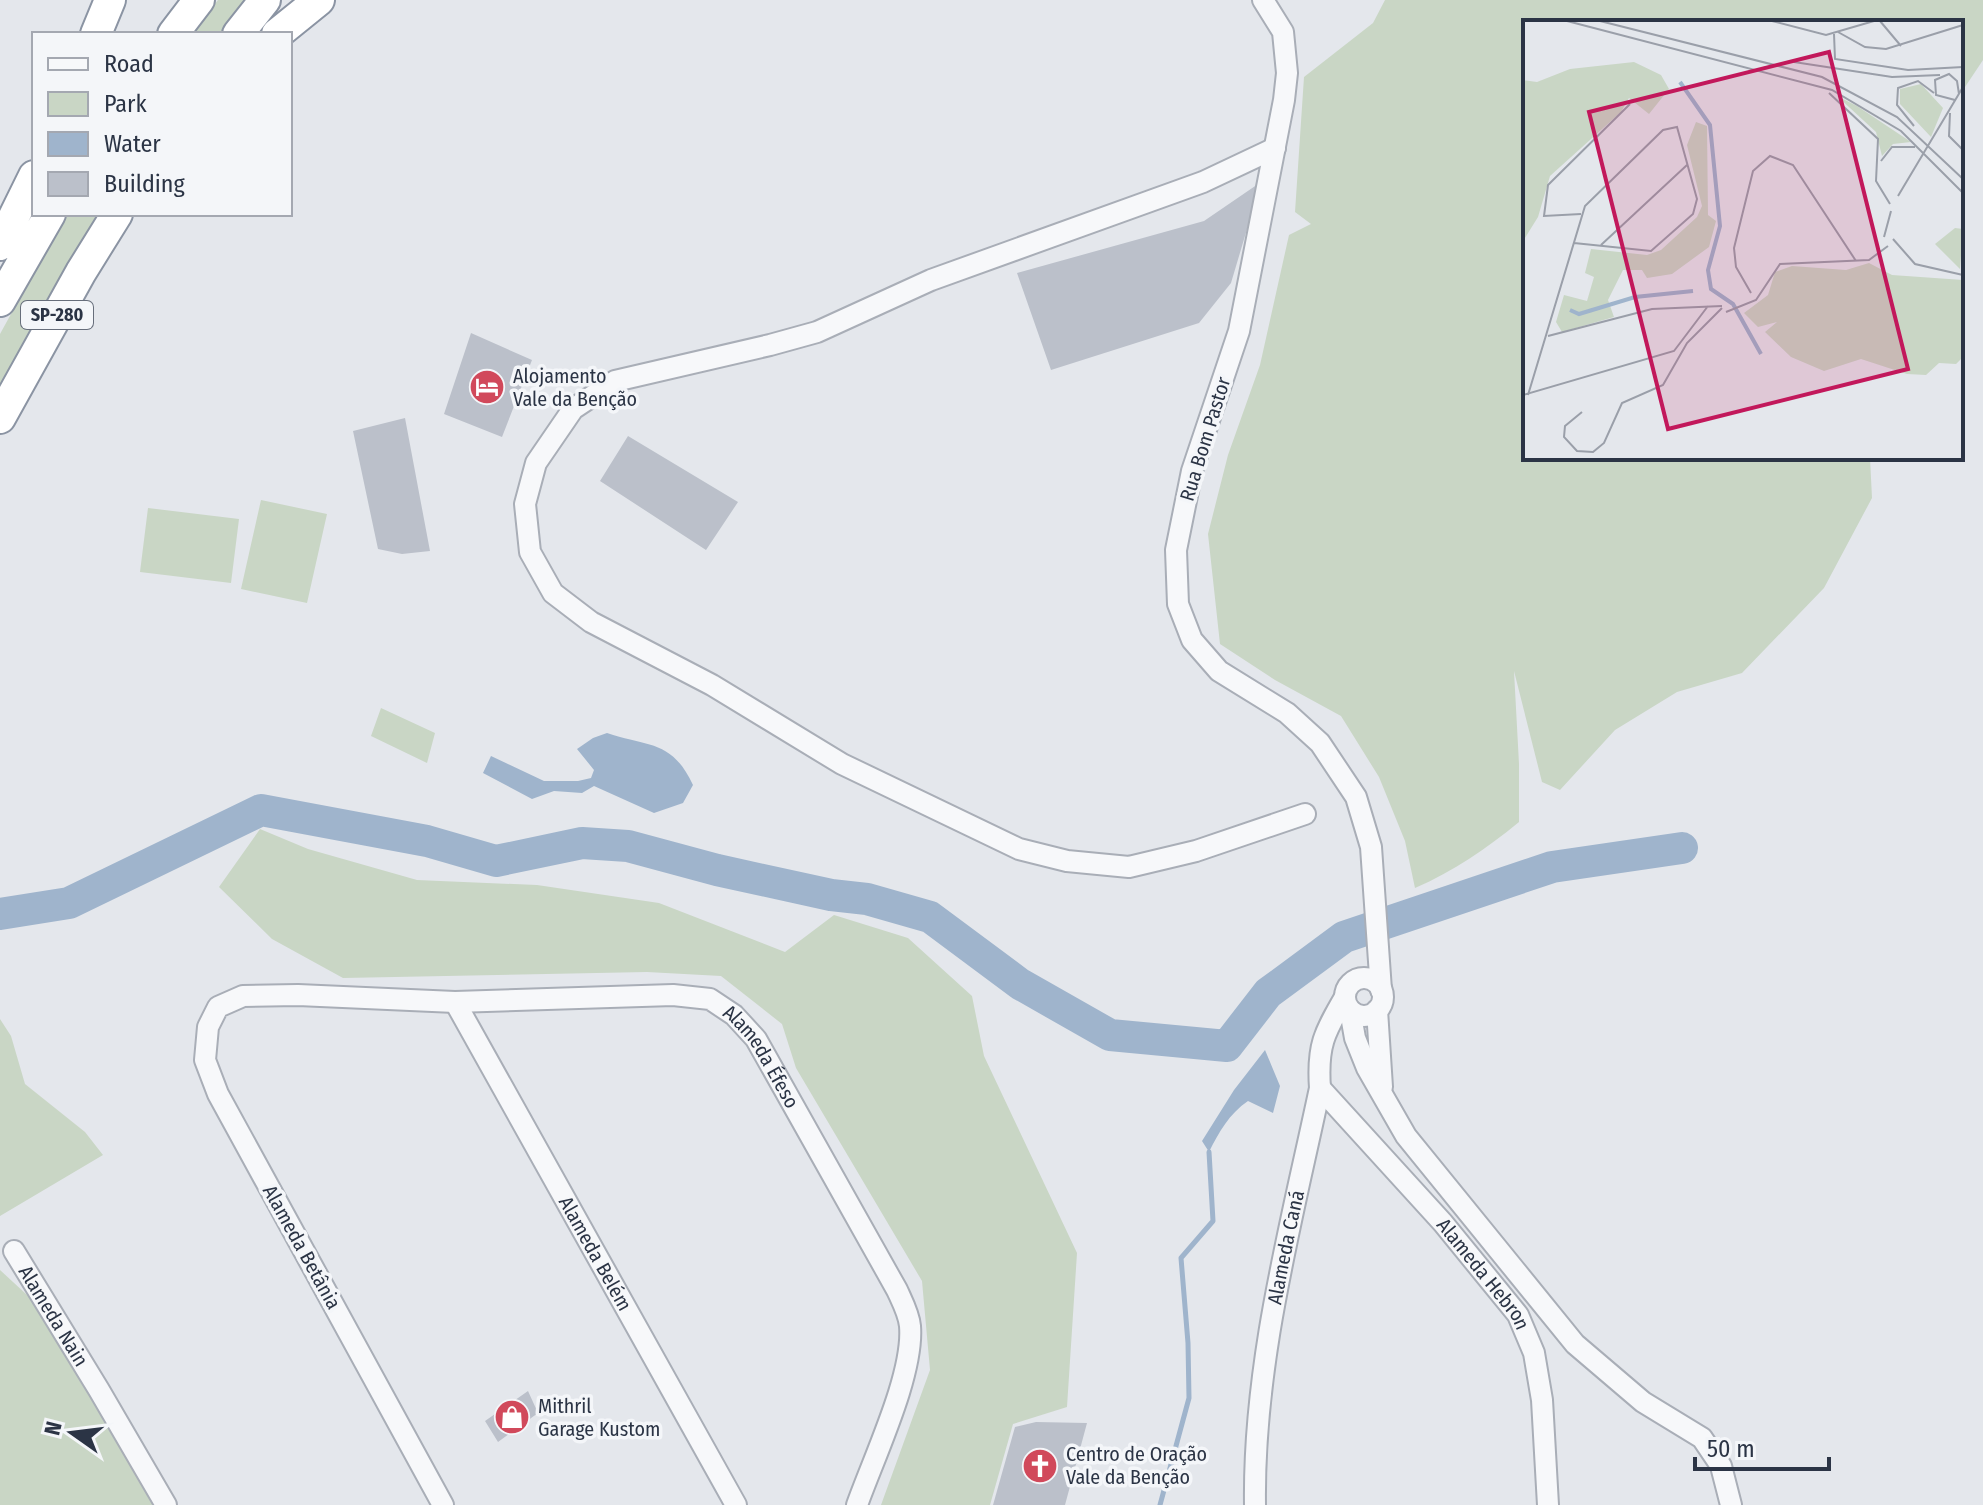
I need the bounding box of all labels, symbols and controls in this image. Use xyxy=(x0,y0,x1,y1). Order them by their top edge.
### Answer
inset map xyxy=(1523,20,1963,460)
legend xyxy=(32,32,292,216)
text: Road xyxy=(104,50,154,78)
text: Park xyxy=(104,90,147,118)
text: Water xyxy=(104,130,161,158)
text: Building xyxy=(104,170,186,198)
road number: SP-280 xyxy=(21,301,93,329)
place label: Alojamento Vale da Benção xyxy=(513,364,637,411)
hotel icon: Alojamento Vale da Benção xyxy=(468,368,506,406)
street label: Rua Bom Pastor xyxy=(1175,374,1235,504)
street label: Alameda Éfeso xyxy=(719,999,804,1112)
street label: Alameda Betânia xyxy=(258,1181,346,1313)
street label: Alameda Caná xyxy=(1262,1188,1309,1306)
street label: Alameda Belém xyxy=(554,1192,637,1315)
street label: Alameda Hebron xyxy=(1432,1213,1535,1333)
street label: Alameda Nain xyxy=(14,1261,94,1371)
north arrow xyxy=(32,1393,112,1473)
place label: Mithril Garage Kustom xyxy=(538,1394,660,1441)
shop icon: Mithril Garage Kustom xyxy=(493,1398,531,1436)
text: N xyxy=(38,1419,68,1438)
scale bar xyxy=(1695,1421,1829,1471)
text: 50 m xyxy=(1707,1435,1755,1463)
place label: Centro de Oração Vale da Benção xyxy=(1066,1442,1207,1489)
church icon: Centro de Oração Vale da Benção xyxy=(1021,1447,1059,1485)

